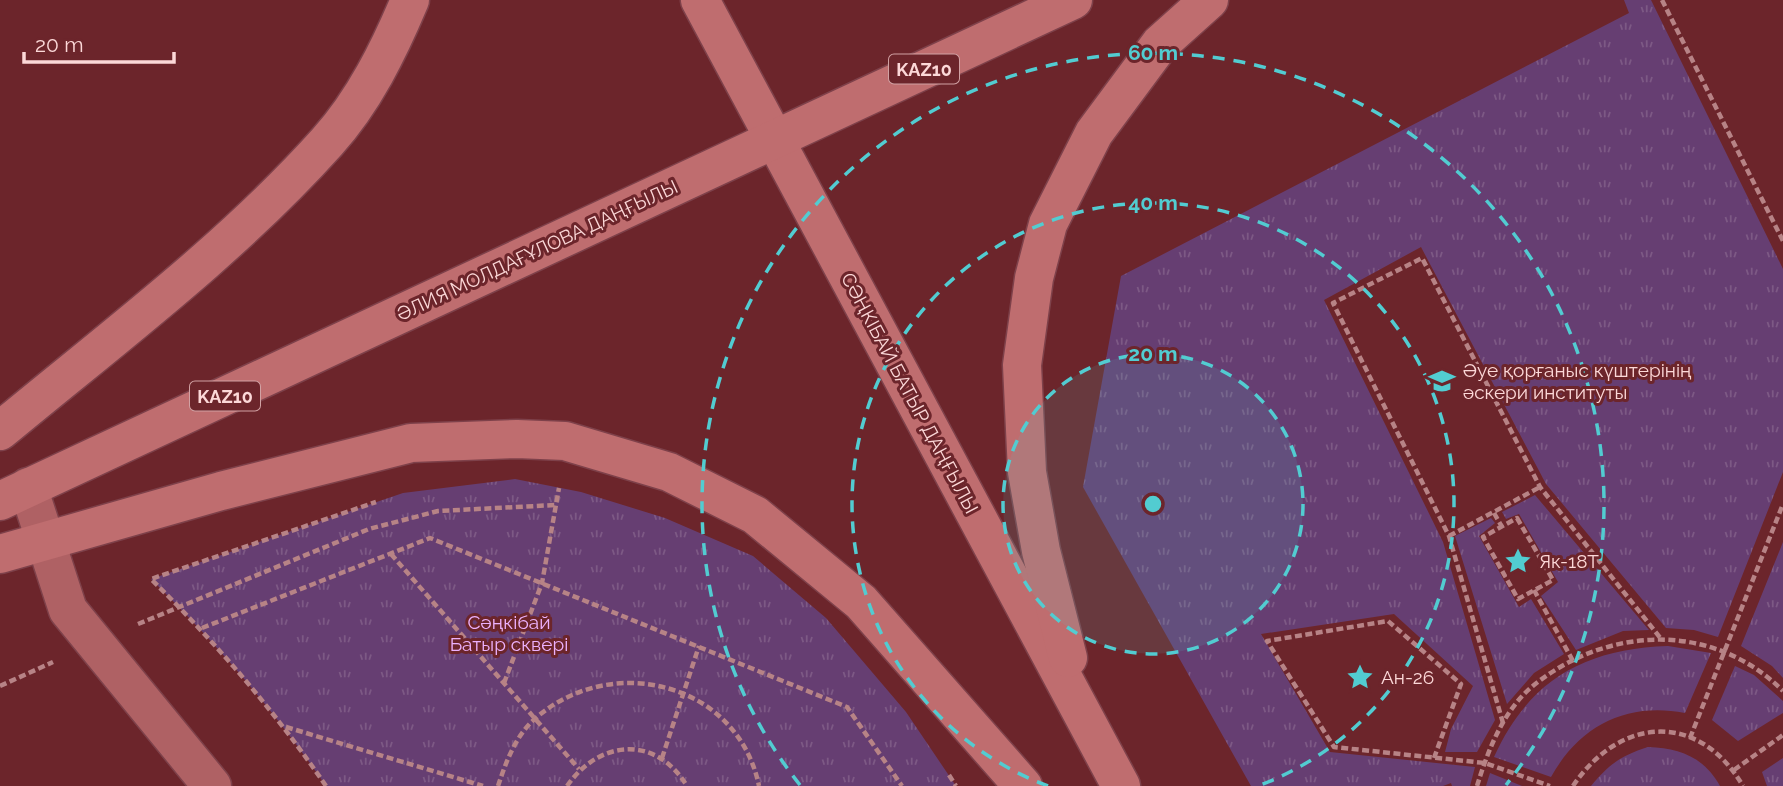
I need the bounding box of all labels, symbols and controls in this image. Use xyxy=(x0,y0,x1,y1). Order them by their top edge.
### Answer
scale bar xyxy=(24,21,175,65)
text: 20 m xyxy=(35,32,83,57)
text: 60 m xyxy=(1128,40,1178,65)
road number: KAZ10 xyxy=(889,55,959,84)
street label: ӘЛИЯ МОЛДАҒҰЛОВА ДАҢҒЫЛЫ xyxy=(393,175,681,325)
text: 40 m xyxy=(1128,190,1178,215)
street label: СӘҢКІБАЙ БАТЫР ДАҢҒЫЛЫ xyxy=(837,269,983,517)
text: 20 m xyxy=(1128,341,1178,366)
place label: Әуе қорғаныс күштерінің әскери институты xyxy=(1463,359,1692,403)
school or university icon: Әуе қорғаныс күштерінің әскери институты xyxy=(1427,366,1457,396)
road number: KAZ10 xyxy=(190,382,260,410)
centre of rings xyxy=(1141,492,1165,516)
place icon: Як-18Т xyxy=(1503,546,1533,576)
place label: Як-18Т xyxy=(1539,550,1599,572)
park label: Сәңкібай Батыр сквері xyxy=(450,611,568,655)
place icon: Ан-26 xyxy=(1345,662,1375,692)
place label: Ан-26 xyxy=(1381,666,1434,688)

